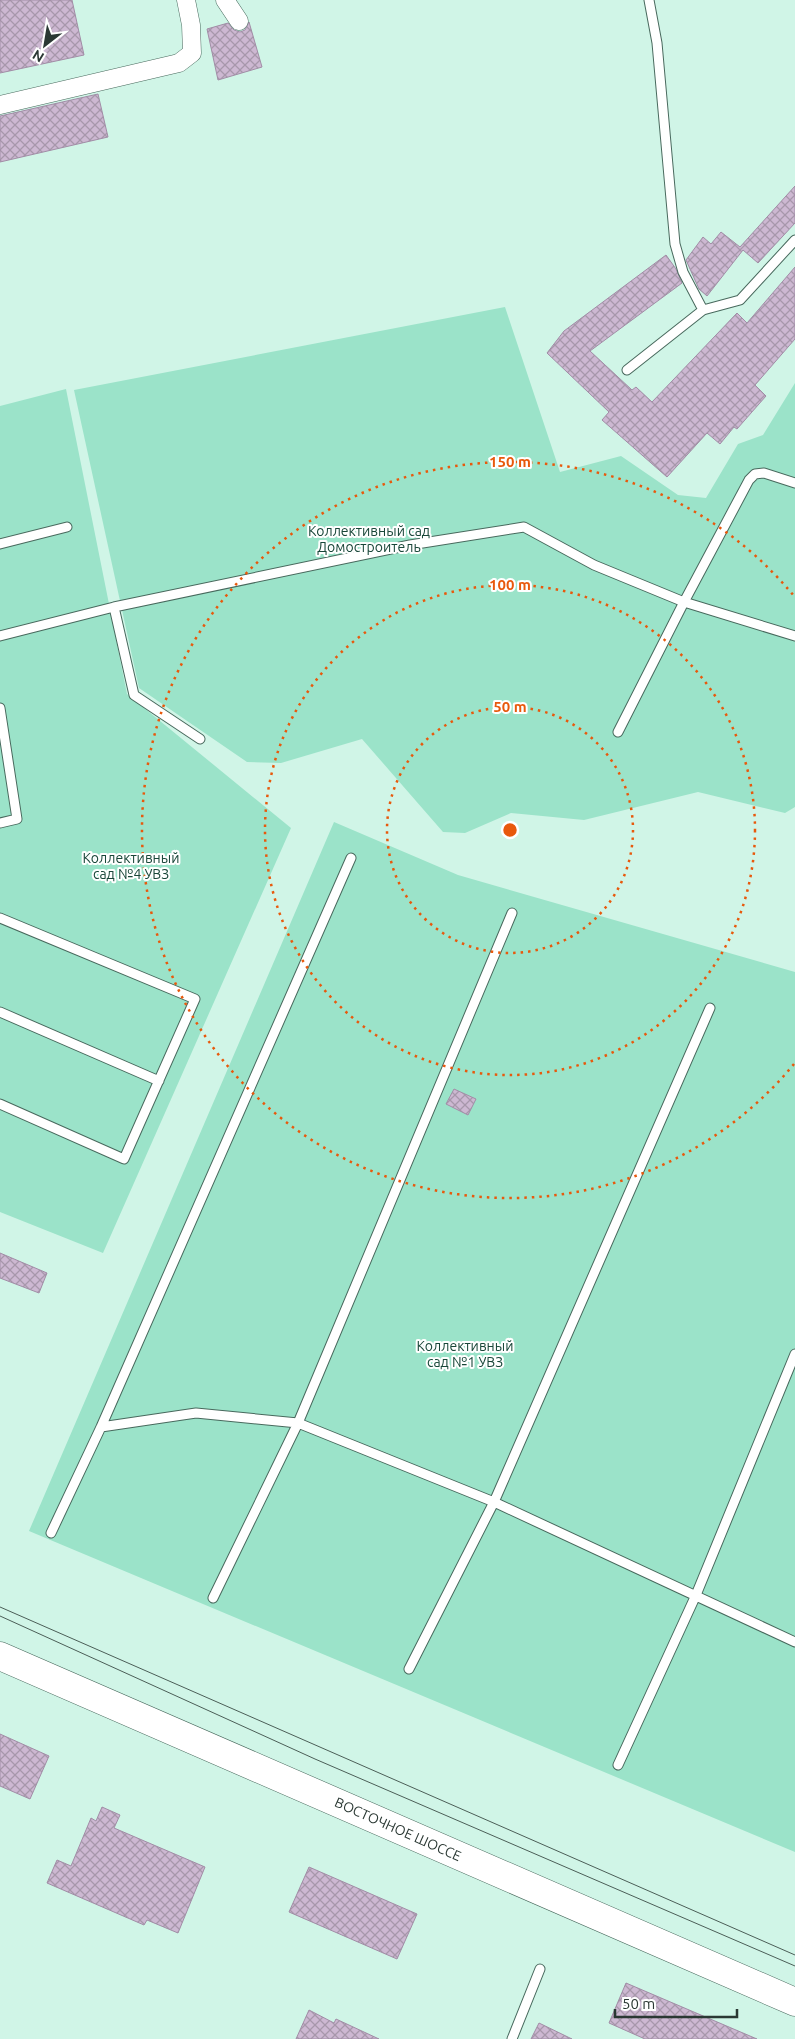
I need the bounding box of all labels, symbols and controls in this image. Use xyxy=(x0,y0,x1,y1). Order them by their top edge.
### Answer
north arrow xyxy=(20,20,70,70)
text: N xyxy=(30,47,47,66)
text: 150 m xyxy=(489,453,531,470)
park label: Коллективный сад Домостроитель xyxy=(308,523,430,555)
text: 100 m xyxy=(489,576,531,593)
text: 50 m xyxy=(493,698,527,715)
centre of rings xyxy=(501,821,519,839)
park label: Коллективный сад №4 УВЗ xyxy=(82,850,180,882)
park label: Коллективный сад №1 УВЗ xyxy=(416,1338,514,1370)
street label: ВОСТОЧНОЕ ШОССЕ xyxy=(332,1794,464,1864)
scale bar xyxy=(615,1986,738,2018)
text: 50 m xyxy=(622,1995,655,2012)

